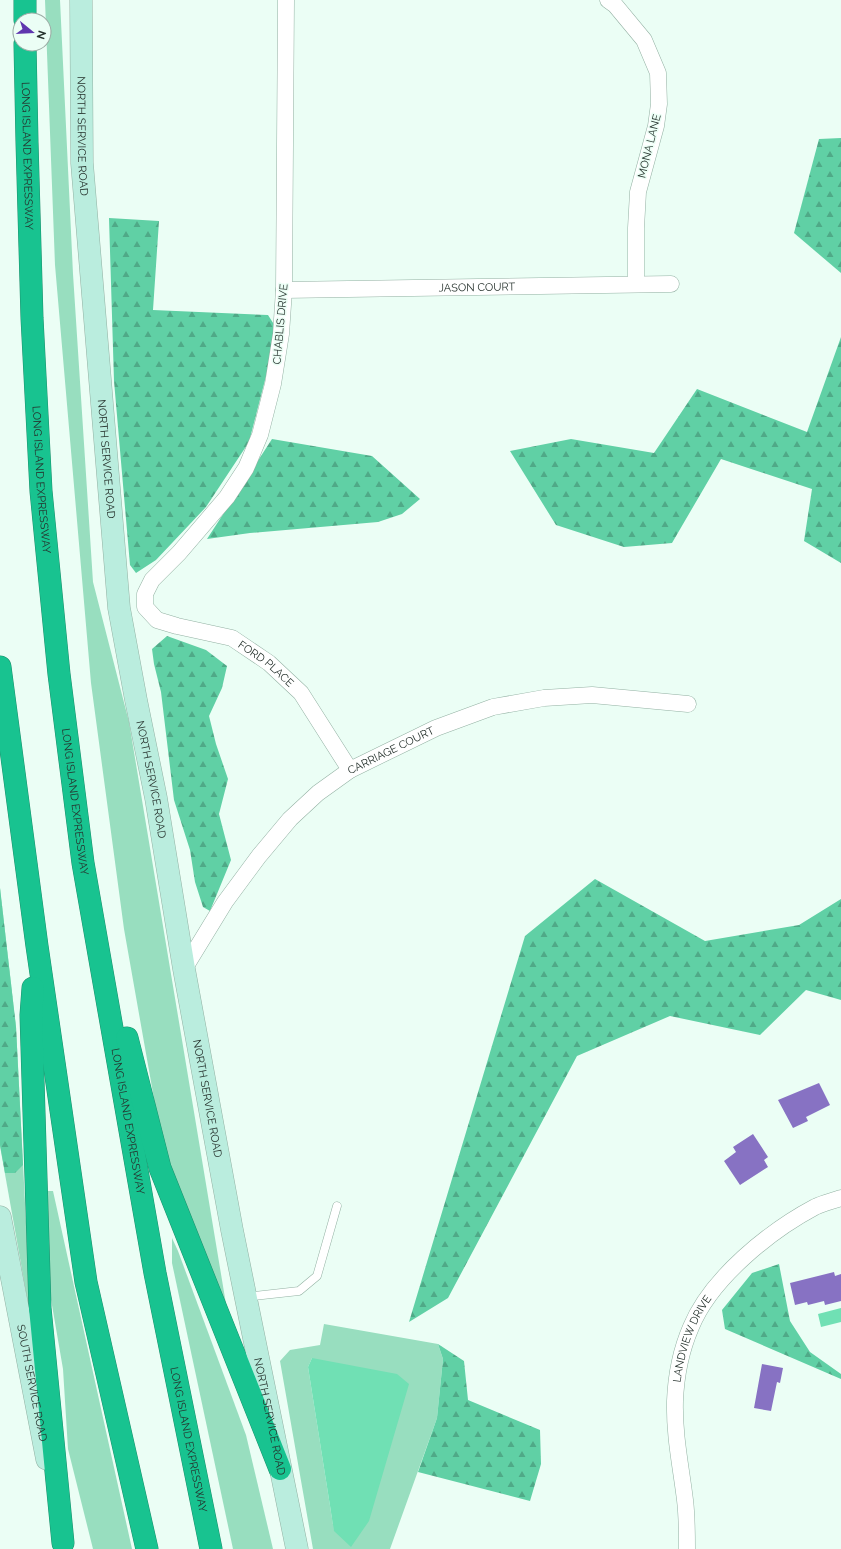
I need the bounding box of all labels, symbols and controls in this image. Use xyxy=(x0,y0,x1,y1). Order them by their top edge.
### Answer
north arrow xyxy=(12,12,52,52)
text: N xyxy=(34,29,49,41)
street label: NORTH SERVICE ROAD xyxy=(74,76,91,196)
street label: LONG ISLAND EXPRESSWAY xyxy=(19,82,35,230)
street label: MONA LANE xyxy=(635,113,664,179)
street label: JASON COURT xyxy=(439,280,516,295)
street label: CHABLIS DRIVE xyxy=(270,283,291,365)
street label: NORTH SERVICE ROAD xyxy=(95,399,118,519)
street label: LONG ISLAND EXPRESSWAY xyxy=(30,405,53,554)
street label: FORD PLACE xyxy=(236,638,296,690)
street label: NORTH SERVICE ROAD xyxy=(133,719,169,839)
street label: CARRIAGE COURT xyxy=(346,724,437,777)
street label: LONG ISLAND EXPRESSWAY xyxy=(59,728,91,876)
street label: NORTH SERVICE ROAD xyxy=(190,1039,225,1159)
street label: LONG ISLAND EXPRESSWAY xyxy=(109,1047,147,1196)
street label: LANDVIEW DRIVE xyxy=(671,1293,714,1383)
street label: SOUTH SERVICE ROAD xyxy=(14,1323,49,1443)
street label: NORTH SERVICE ROAD xyxy=(251,1357,288,1477)
street label: LONG ISLAND EXPRESSWAY xyxy=(167,1366,209,1514)

